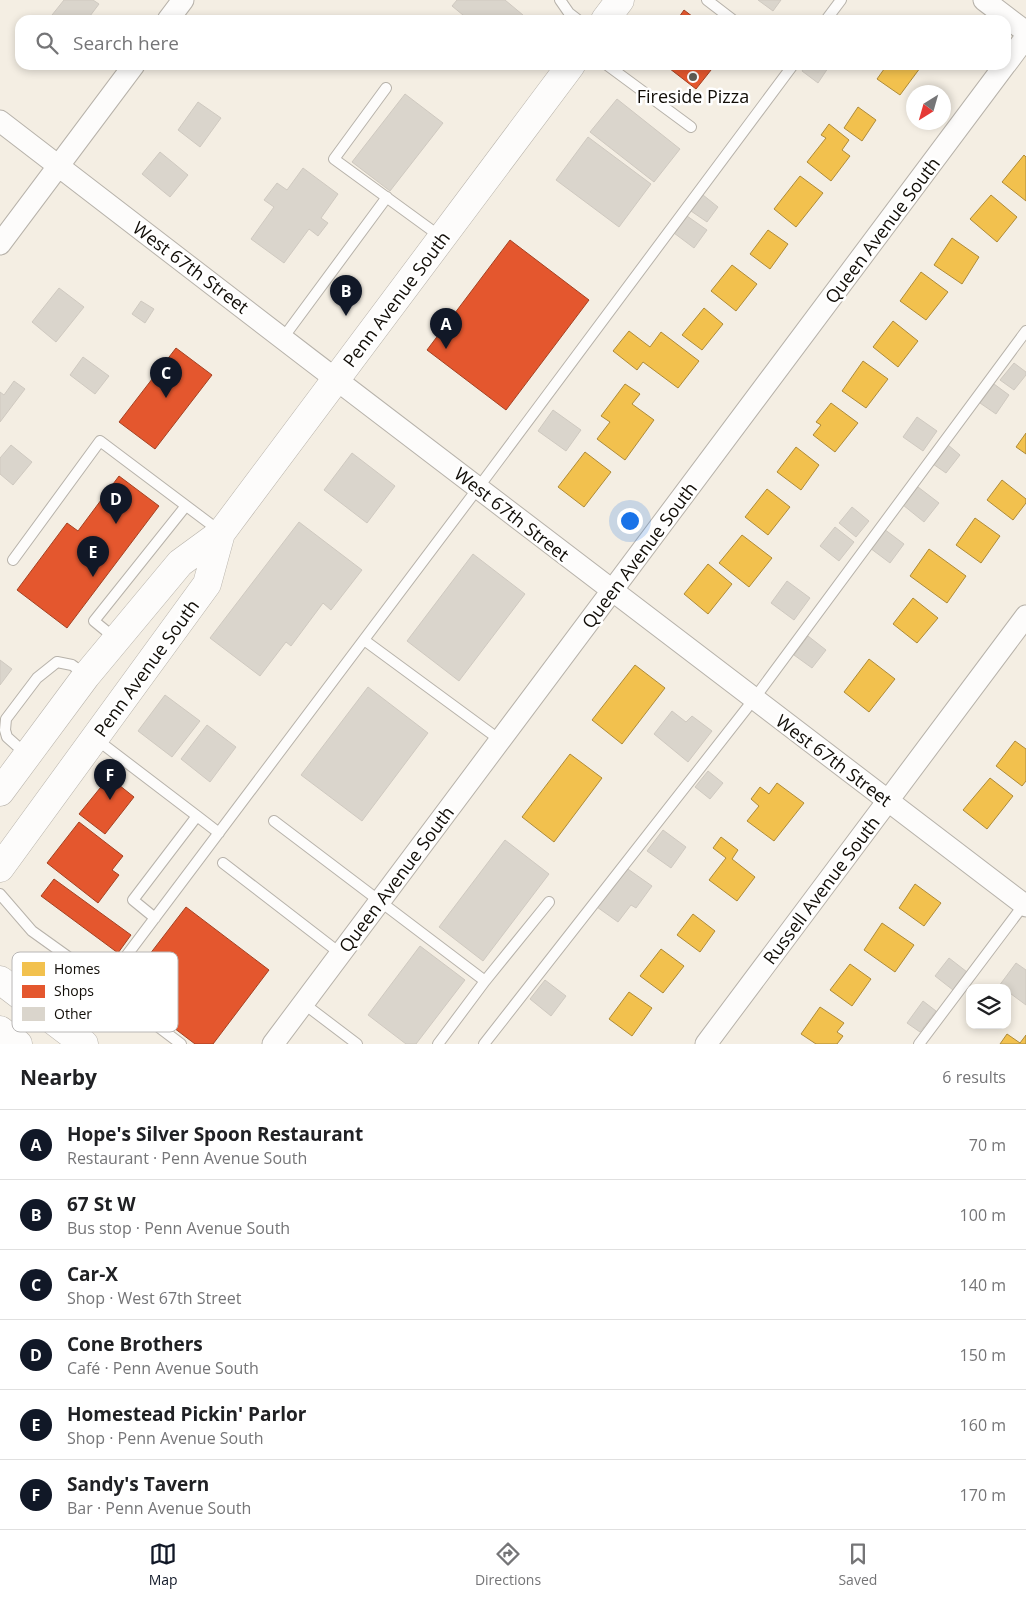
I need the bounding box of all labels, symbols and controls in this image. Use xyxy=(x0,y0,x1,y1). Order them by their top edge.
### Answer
search box xyxy=(15,15,1011,70)
icon: search xyxy=(33,29,61,57)
text: Search here xyxy=(73,30,179,56)
marker: Fireside Pizza xyxy=(687,71,699,83)
place label: Fireside Pizza xyxy=(637,84,749,108)
north arrow xyxy=(906,85,951,130)
street label: Queen Avenue South xyxy=(819,152,945,308)
street label: West 67th Street xyxy=(128,215,254,319)
street label: Penn Avenue South xyxy=(338,227,454,371)
pin: B xyxy=(330,275,362,316)
pin: A xyxy=(430,308,462,349)
pin: C xyxy=(150,357,182,398)
street label: West 67th Street xyxy=(450,462,574,566)
street label: Queen Avenue South xyxy=(576,477,702,633)
pin: D xyxy=(100,483,132,524)
your location xyxy=(617,508,643,534)
pin: E xyxy=(77,536,109,577)
street label: Penn Avenue South xyxy=(88,595,204,741)
street label: West 67th Street xyxy=(771,708,897,812)
pin: F xyxy=(94,759,126,800)
street label: Queen Avenue South xyxy=(333,801,459,957)
street label: Russell Avenue South xyxy=(757,811,885,969)
legend xyxy=(12,952,178,1032)
text: Homes xyxy=(54,959,101,978)
text: Shops xyxy=(54,981,94,1000)
map controls xyxy=(966,984,1011,1029)
button: layers xyxy=(966,984,1011,1029)
text: Other xyxy=(54,1004,92,1023)
text: Nearby xyxy=(20,1063,97,1091)
text: 6 results xyxy=(942,1066,1006,1088)
text: Hope's Silver Spoon Restaurant xyxy=(67,1121,363,1147)
text: A xyxy=(30,1134,42,1156)
text: 70 m xyxy=(969,1134,1006,1156)
text: Restaurant · Penn Avenue South xyxy=(67,1147,307,1169)
text: 67 St W xyxy=(67,1191,136,1217)
text: B xyxy=(31,1204,41,1226)
text: 100 m xyxy=(960,1204,1006,1226)
text: Bus stop · Penn Avenue South xyxy=(67,1217,290,1239)
text: Car-X xyxy=(67,1261,118,1287)
text: C xyxy=(31,1274,41,1296)
text: 140 m xyxy=(960,1274,1006,1296)
text: Shop · West 67th Street xyxy=(67,1287,241,1309)
text: Cone Brothers xyxy=(67,1331,203,1357)
text: D xyxy=(30,1344,42,1366)
text: 150 m xyxy=(960,1344,1006,1366)
text: Café · Penn Avenue South xyxy=(67,1357,259,1379)
text: Homestead Pickin' Parlor xyxy=(67,1401,306,1427)
text: E xyxy=(32,1414,40,1436)
text: 160 m xyxy=(960,1414,1006,1436)
text: Shop · Penn Avenue South xyxy=(67,1427,264,1449)
text: Sandy's Tavern xyxy=(67,1471,209,1497)
text: F xyxy=(32,1484,40,1506)
text: 170 m xyxy=(960,1484,1006,1506)
text: Bar · Penn Avenue South xyxy=(67,1497,251,1519)
tab: Map xyxy=(149,1540,178,1589)
tab: Directions xyxy=(475,1540,541,1589)
tab: Saved xyxy=(838,1540,877,1589)

